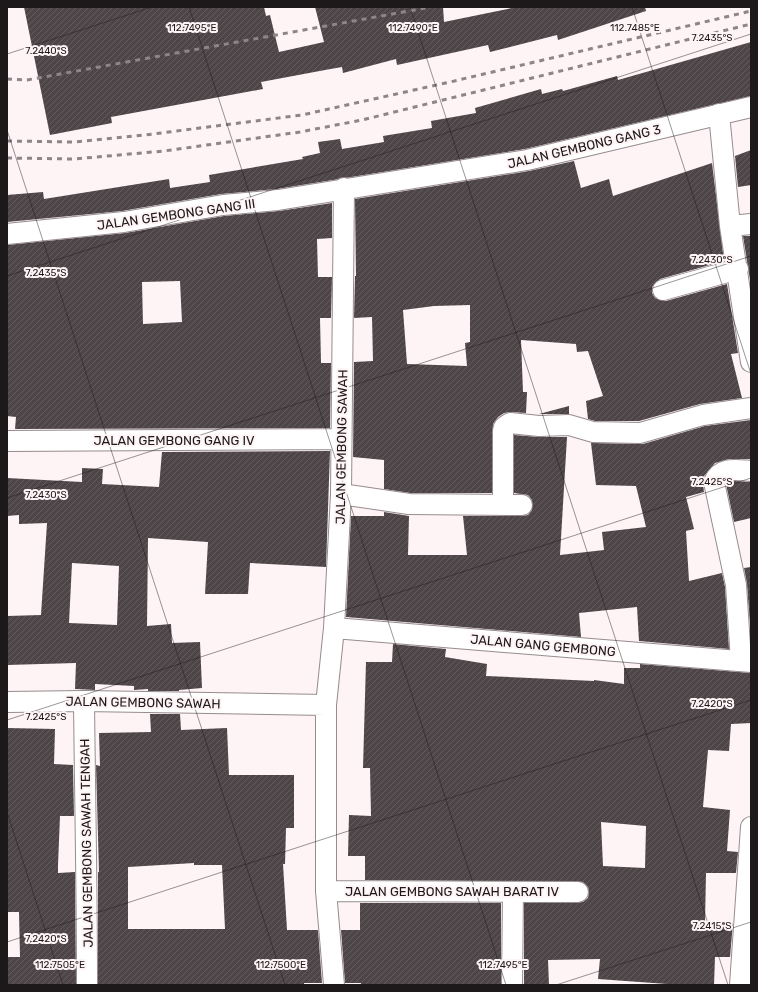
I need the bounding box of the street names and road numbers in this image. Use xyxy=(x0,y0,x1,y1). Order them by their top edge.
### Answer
street label: JALAN GEMBONG GANG 3 xyxy=(506,121,662,171)
street label: JALAN GEMBONG GANG III xyxy=(96,196,256,233)
street label: JALAN GEMBONG SAWAH xyxy=(333,369,350,525)
street label: JALAN GEMBONG GANG IV xyxy=(93,433,255,448)
street label: JALAN GANG GEMBONG xyxy=(470,632,616,659)
street label: JALAN GEMBONG SAWAH xyxy=(65,694,221,711)
street label: JALAN GEMBONG SAWAH TENGAH xyxy=(77,738,96,948)
street label: JALAN GEMBONG SAWAH BARAT IV xyxy=(345,884,560,899)

